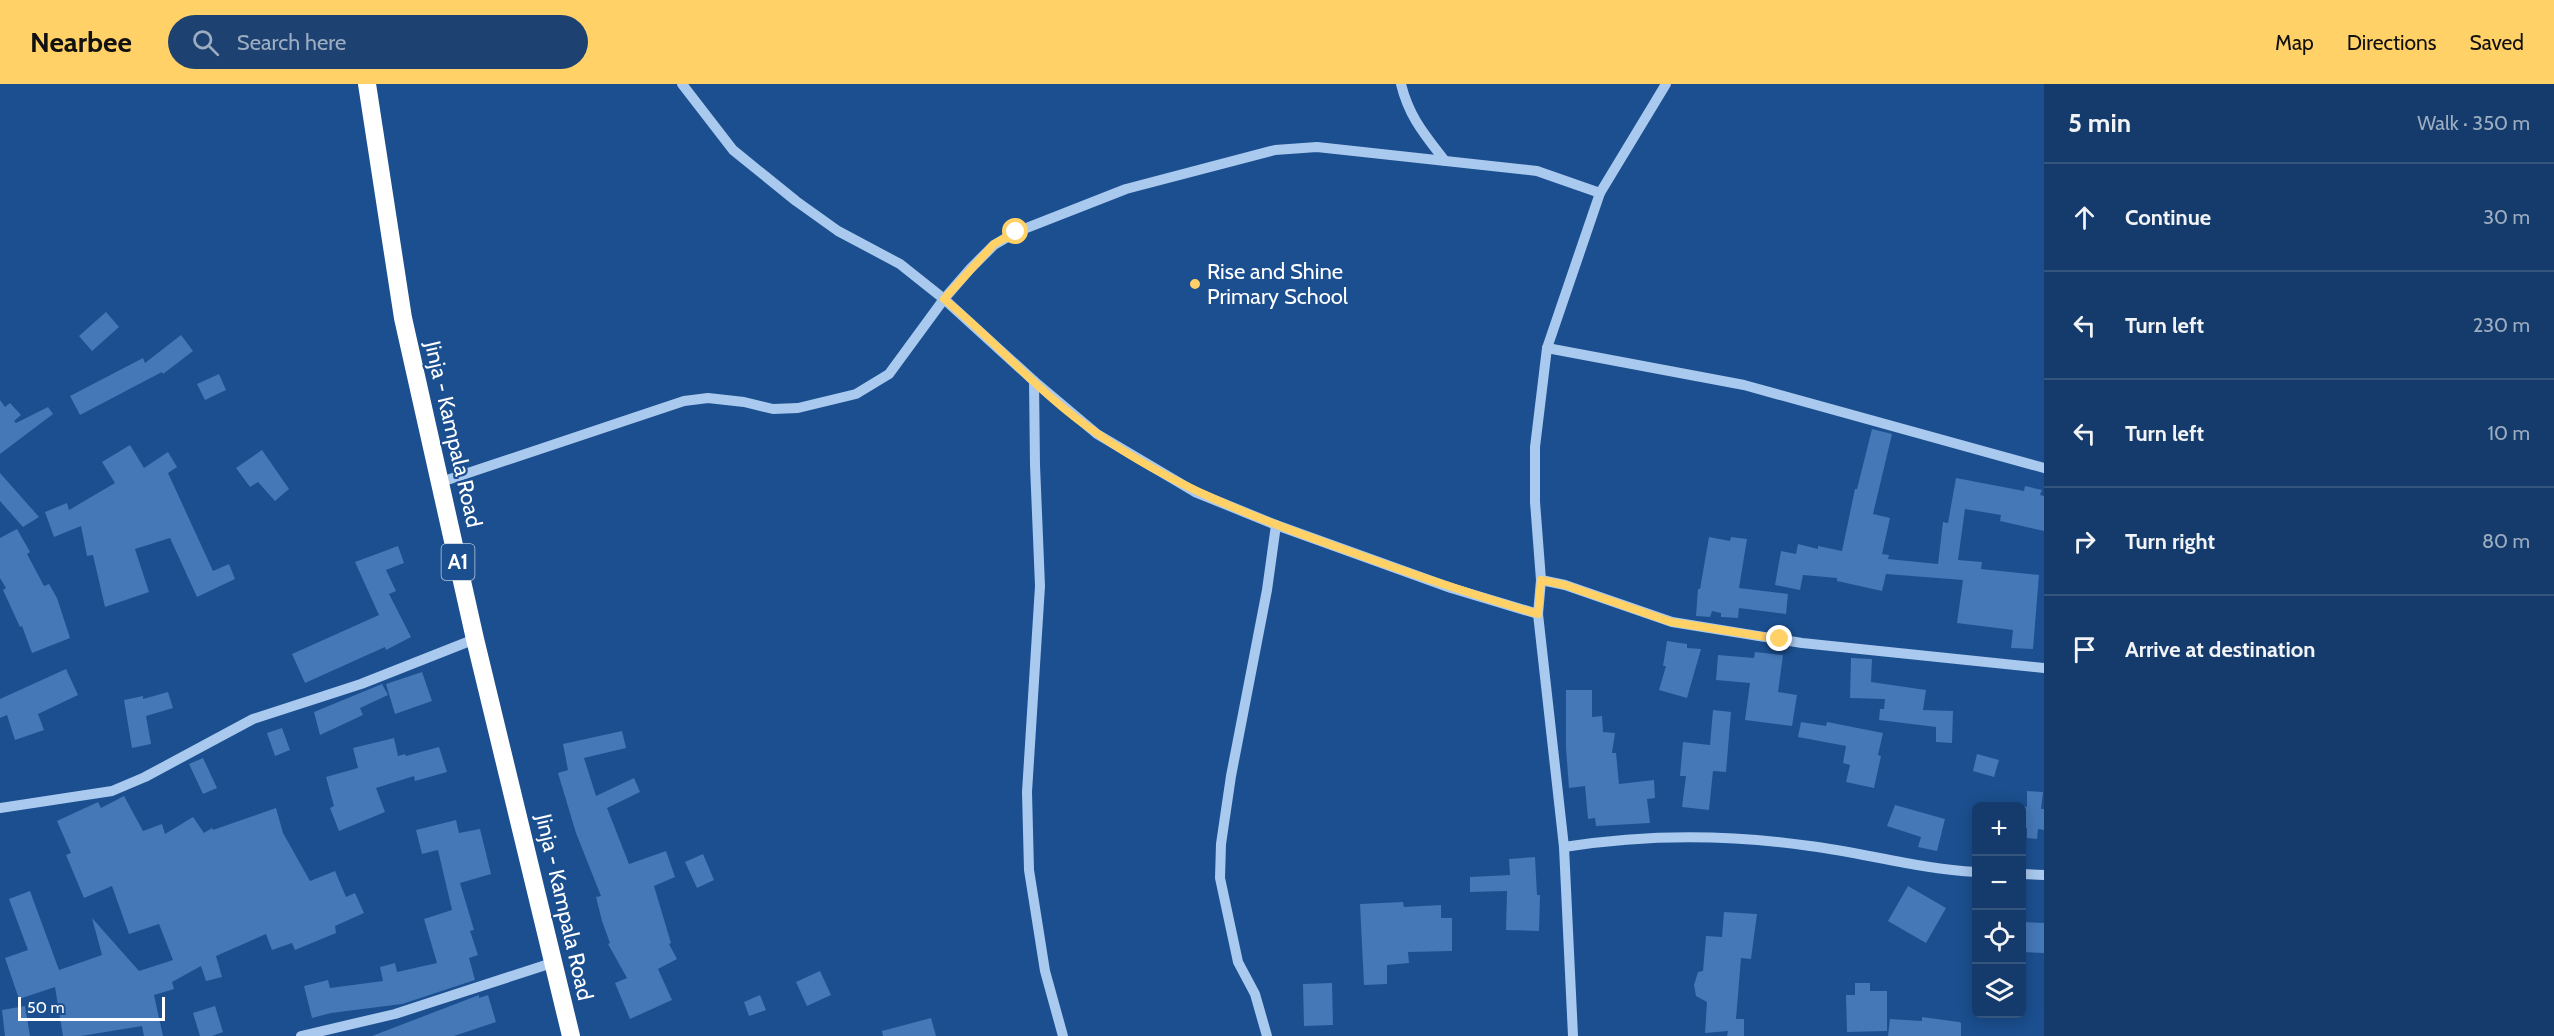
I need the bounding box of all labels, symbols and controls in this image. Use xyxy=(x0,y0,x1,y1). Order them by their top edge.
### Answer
search box xyxy=(168,15,588,69)
text: Nearbee xyxy=(30,25,132,59)
icon: search xyxy=(189,26,222,59)
text: Search here xyxy=(237,29,346,56)
text: Map xyxy=(2275,30,2314,55)
text: Directions xyxy=(2347,30,2436,55)
text: Saved xyxy=(2469,30,2524,55)
text: 5 min xyxy=(2068,107,2131,139)
text: Walk · 350 m xyxy=(2417,111,2530,135)
icon: ahead xyxy=(2068,201,2101,234)
text: Continue xyxy=(2125,204,2211,231)
text: 30 m xyxy=(2483,205,2530,229)
route start xyxy=(1002,218,1028,244)
place label: Rise and Shine Primary School xyxy=(1207,258,1349,310)
marker: Rise and Shine Primary School xyxy=(1188,277,1202,291)
icon: left xyxy=(2068,309,2101,342)
text: Turn left xyxy=(2125,312,2204,339)
text: 230 m xyxy=(2473,313,2530,337)
street label: Jinja - Kampala Road xyxy=(419,337,488,530)
icon: left xyxy=(2068,417,2101,450)
text: Turn left xyxy=(2125,420,2204,447)
text: 10 m xyxy=(2487,421,2530,445)
icon: right xyxy=(2068,525,2101,558)
text: Turn right xyxy=(2125,528,2215,555)
text: 80 m xyxy=(2482,529,2530,553)
road number: A1 xyxy=(442,544,474,580)
route end xyxy=(1766,625,1792,651)
icon: arrive xyxy=(2068,633,2101,666)
text: Arrive at destination xyxy=(2125,636,2315,663)
map controls xyxy=(1972,802,2026,1018)
button: + xyxy=(1972,802,2026,856)
street label: Jinja - Kampala Road xyxy=(530,810,599,1003)
button: − xyxy=(1972,856,2026,910)
button: locate xyxy=(1972,910,2026,964)
button: layers xyxy=(1972,964,2026,1018)
scale bar xyxy=(18,994,165,1022)
text: 50 m xyxy=(27,998,64,1017)

